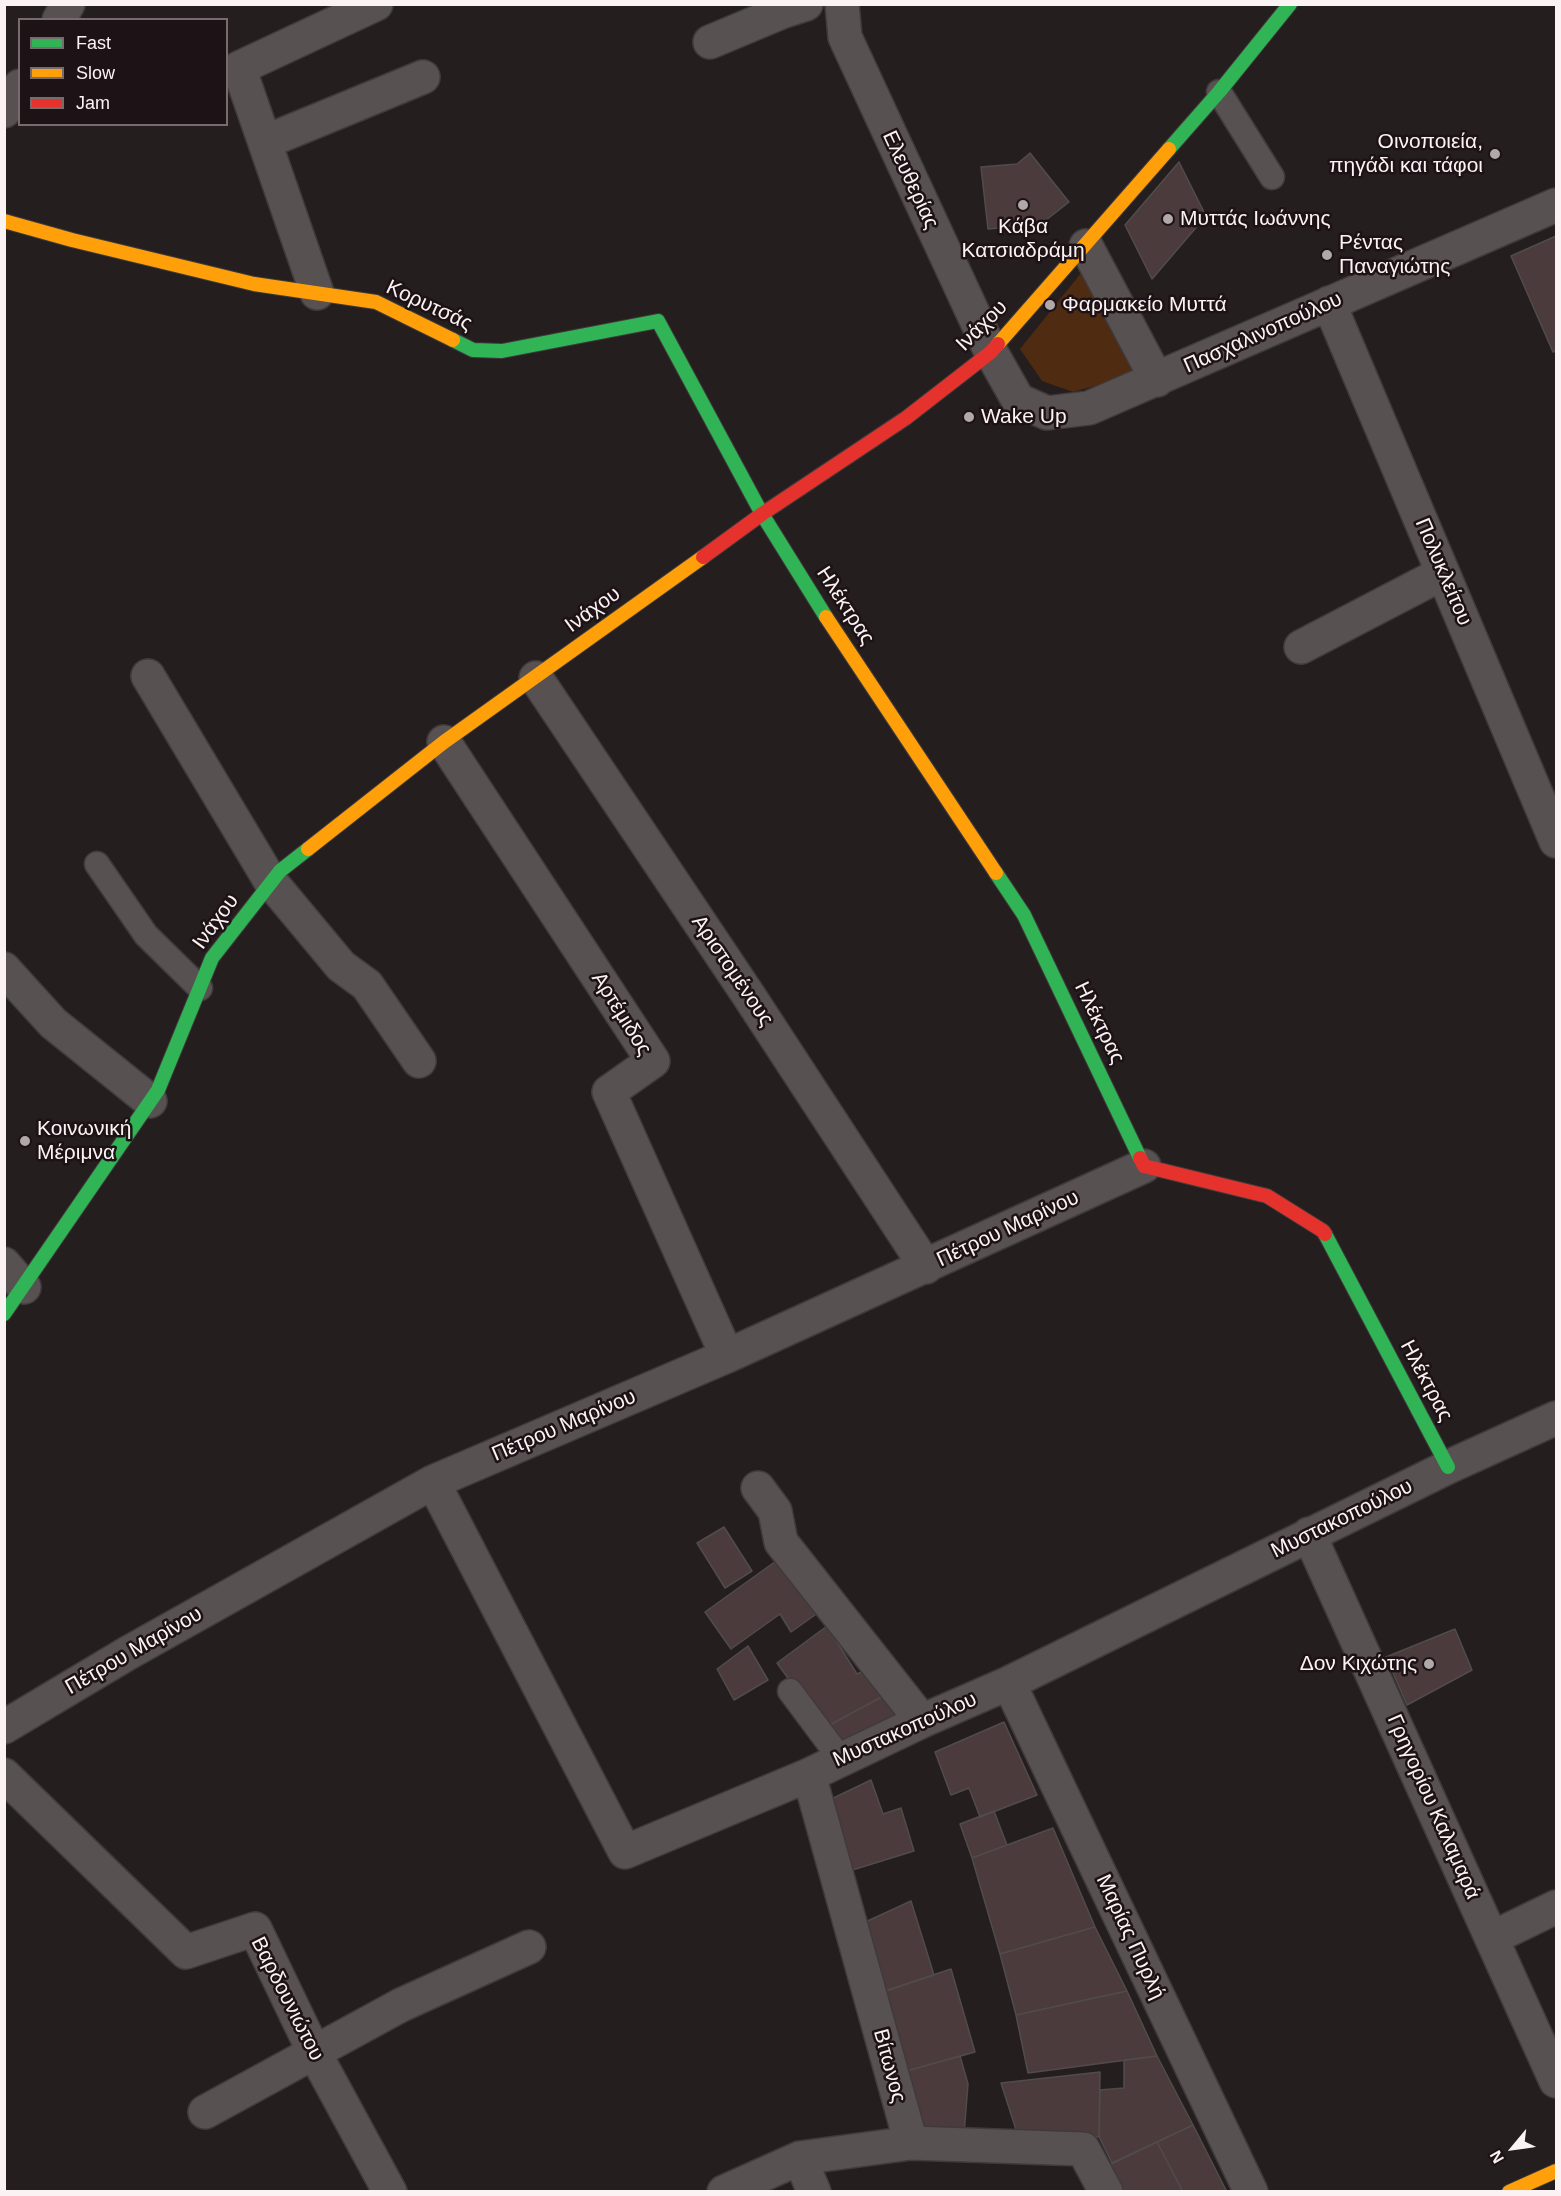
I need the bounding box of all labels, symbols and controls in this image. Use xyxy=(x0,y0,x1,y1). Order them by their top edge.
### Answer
legend xyxy=(18,18,228,126)
text: Fast xyxy=(76,33,111,53)
text: Slow xyxy=(76,63,115,83)
text: Jam xyxy=(76,93,110,113)
street label: Ελευθερίας xyxy=(876,127,944,233)
place label: Οινοποιεία, πηγάδι και τάφοι xyxy=(1329,129,1483,179)
marker: Οινοποιεία, πηγάδι και τάφοι xyxy=(1488,147,1502,161)
marker: Κάβα Κατσιαδράμη xyxy=(1016,198,1030,212)
place label: Μυττάς Ιωάννης xyxy=(1180,206,1331,232)
marker: Μυττάς Ιωάννης xyxy=(1161,212,1175,226)
place label: Κάβα Κατσιαδράμη xyxy=(961,214,1085,264)
place label: Ρέντας Παναγιώτης xyxy=(1339,230,1450,280)
marker: Ρέντας Παναγιώτης xyxy=(1320,248,1334,262)
street label: Κορυτσάς xyxy=(382,275,476,337)
street label: Πασχαλινοπούλου xyxy=(1180,287,1346,379)
place label: Φαρμακείο Μυττά xyxy=(1062,292,1227,318)
street label: Ινάχου xyxy=(951,295,1013,357)
marker: Φαρμακείο Μυττά xyxy=(1043,298,1057,312)
place label: Wake Up xyxy=(981,404,1067,430)
marker: Wake Up xyxy=(962,410,976,424)
street label: Πολυκλείτου xyxy=(1409,515,1477,629)
street label: Ηλέκτρας xyxy=(810,562,880,650)
street label: Ινάχου xyxy=(560,582,626,638)
street label: Ινάχου xyxy=(188,889,244,955)
street label: Αριστομένους xyxy=(686,911,778,1031)
street label: Αρτέμιδος xyxy=(586,968,656,1060)
street label: Ηλέκτρας xyxy=(1068,978,1130,1068)
place label: Κοινωνική Μέριμνα xyxy=(37,1116,131,1166)
marker: Κοινωνική Μέριμνα xyxy=(18,1134,32,1148)
street label: Πέτρου Μαρίνου xyxy=(933,1185,1083,1273)
street label: Ηλέκτρας xyxy=(1394,1336,1458,1426)
street label: Πέτρου Μαρίνου xyxy=(488,1384,640,1468)
street label: Μυστακοπούλου xyxy=(1267,1474,1417,1564)
street label: Πέτρου Μαρίνου xyxy=(61,1602,207,1700)
place label: Δον Κιχώτης xyxy=(1300,1651,1417,1677)
marker: Δον Κιχώτης xyxy=(1422,1657,1436,1671)
street label: Μυστακοπούλου xyxy=(829,1687,981,1773)
street label: Γρηγορίου Καλαμαρά xyxy=(1381,1711,1485,1903)
street label: Μαρίας Πυρλή xyxy=(1090,1871,1170,2003)
street label: Βαρδουνιώτου xyxy=(245,1933,329,2065)
street label: Βίτωνος xyxy=(867,2026,911,2106)
north arrow xyxy=(1483,2118,1543,2178)
text: N xyxy=(1487,2148,1507,2166)

